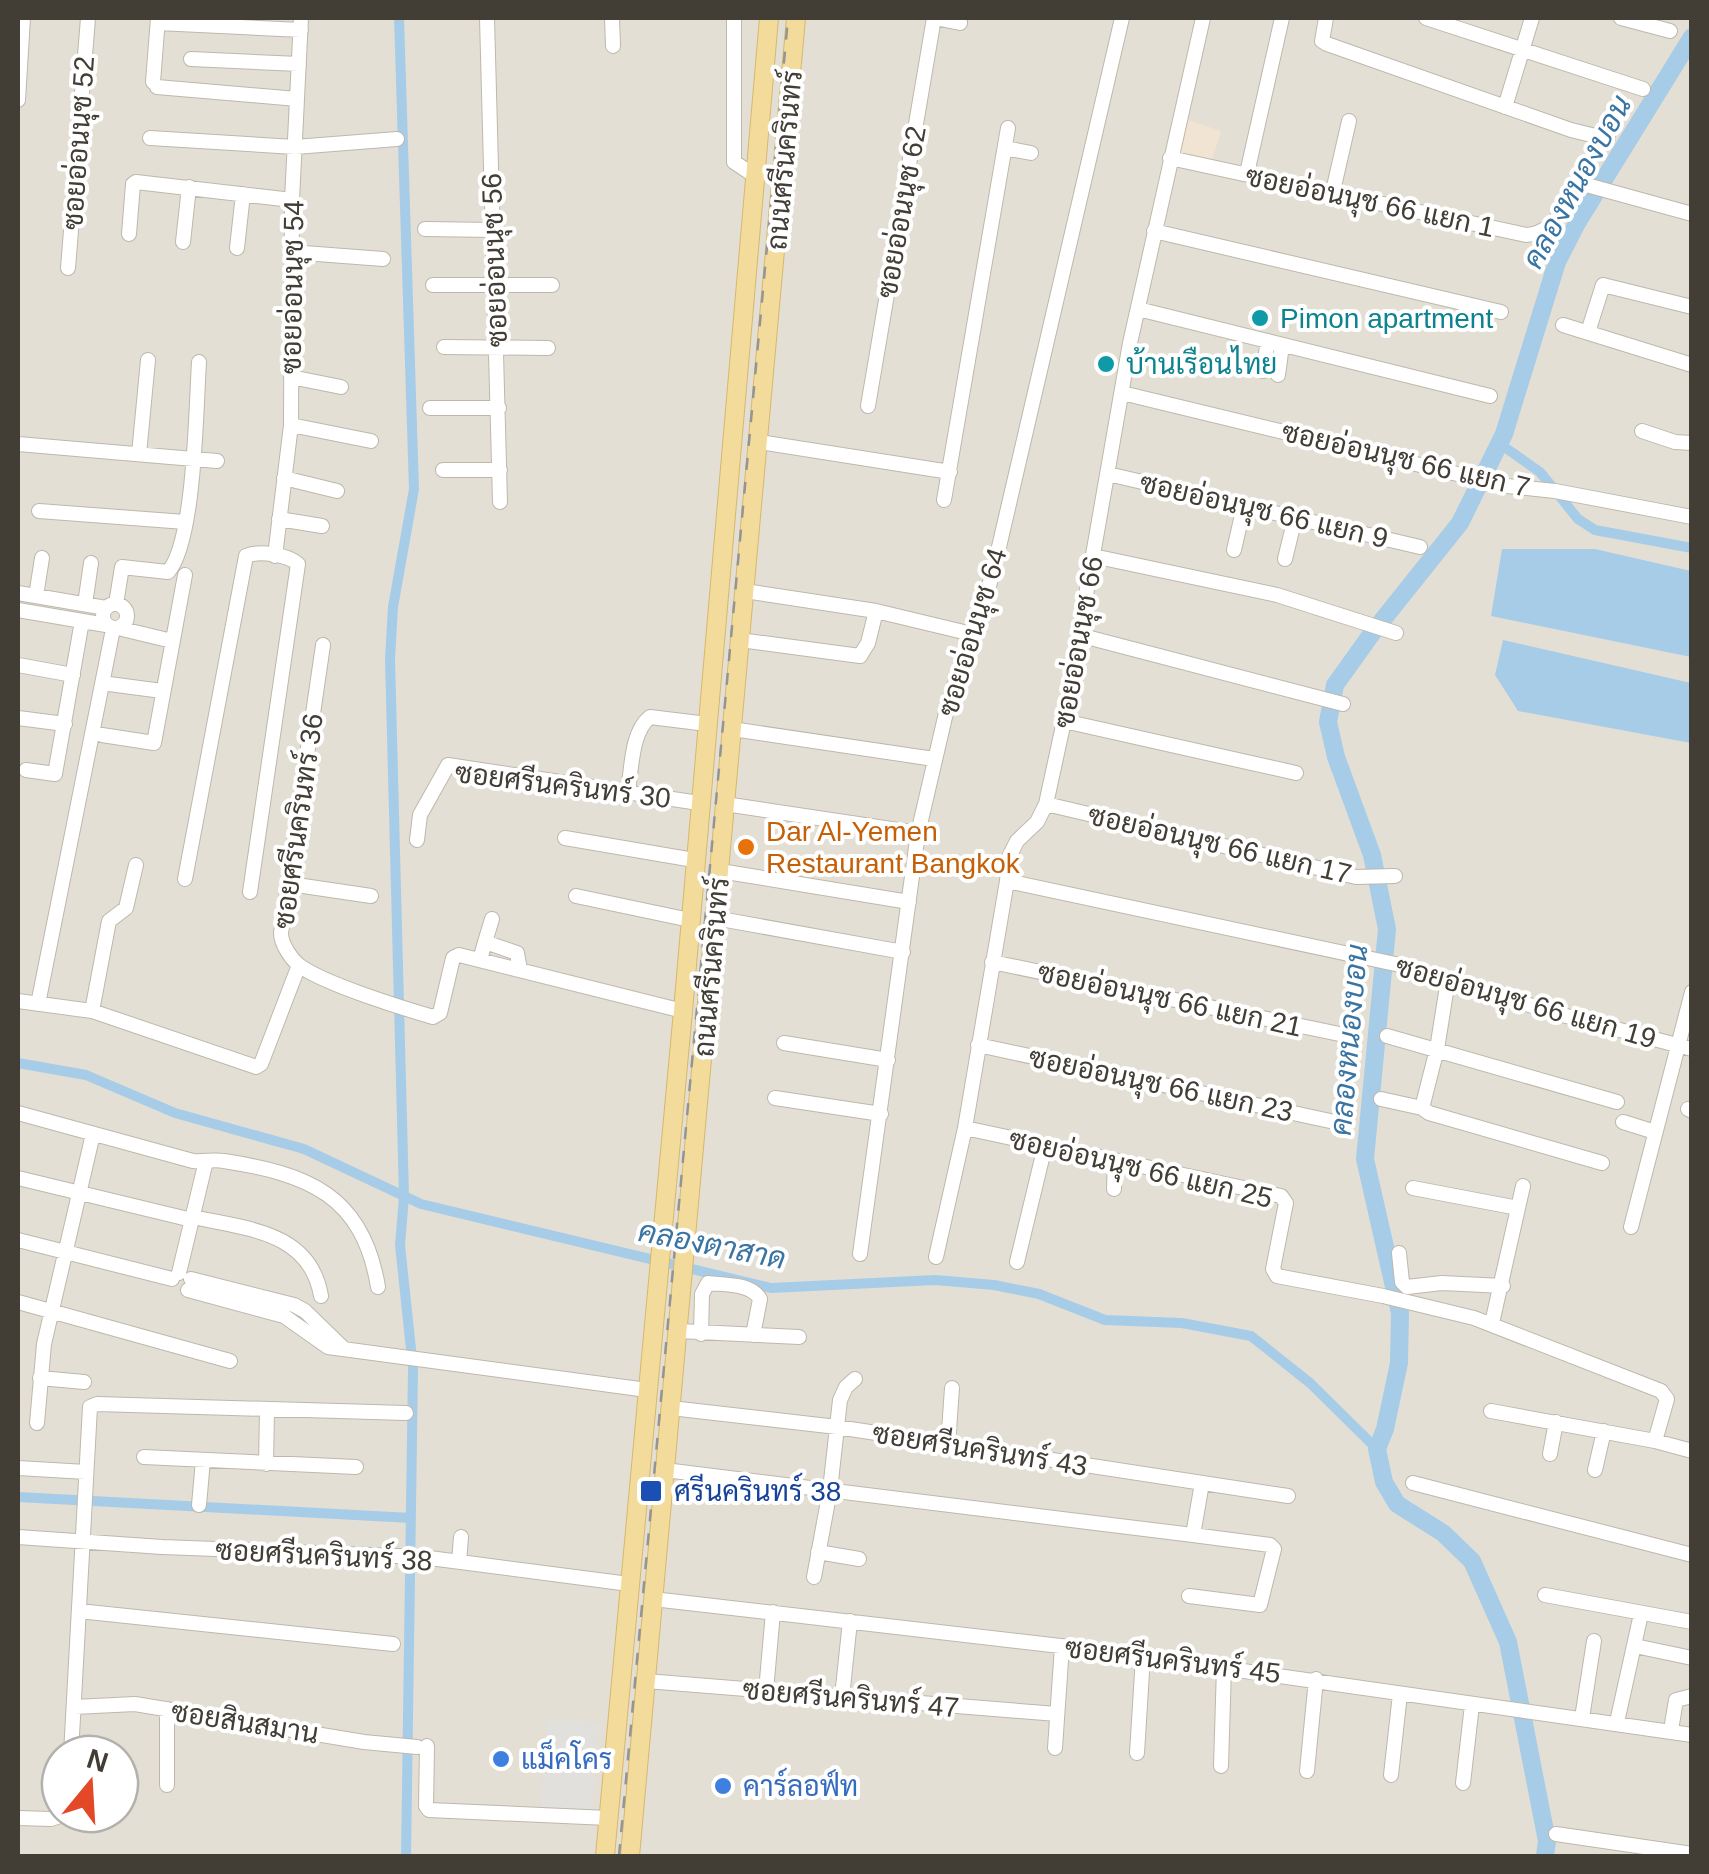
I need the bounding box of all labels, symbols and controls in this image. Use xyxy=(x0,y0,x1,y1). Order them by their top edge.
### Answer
street label: ซอยอ่อนนุช 52 xyxy=(55,55,104,231)
street label: ถนนศรีนครินทร์ xyxy=(757,68,808,251)
water label: คลองหนองบอน xyxy=(1516,90,1638,274)
street label: ซอยอ่อนนุช 62 xyxy=(869,123,936,301)
street label: ซอยอ่อนนุช 66 แยก 1 xyxy=(1242,158,1498,247)
street label: ซอยอ่อนนุช 56 xyxy=(474,172,517,348)
street label: ซอยอ่อนนุช 54 xyxy=(273,200,314,374)
place label: Pimon apartment xyxy=(1280,303,1493,334)
marker: Pimon apartment xyxy=(1249,307,1271,329)
place label: บ้านเรือนไทย xyxy=(1126,345,1277,380)
marker: บ้านเรือนไทย xyxy=(1095,353,1117,375)
street label: ซอยอ่อนนุช 66 แยก 7 xyxy=(1278,414,1533,507)
street label: ซอยอ่อนนุช 66 แยก 9 xyxy=(1136,465,1391,558)
street label: ซอยอ่อนนุช 64 xyxy=(930,544,1017,721)
street label: ซอยอ่อนนุช 66 xyxy=(1046,553,1113,731)
street label: ซอยศรีนครินทร์ 36 xyxy=(264,711,329,931)
street label: ซอยศรีนครินทร์ 30 xyxy=(453,753,673,814)
street label: ซอยอ่อนนุช 66 แยก 17 xyxy=(1084,797,1355,894)
place label: Dar Al-Yemen Restaurant Bangkok xyxy=(766,816,1021,879)
marker: Dar Al-Yemen Restaurant Bangkok xyxy=(735,836,757,858)
street label: ถนนศรีนครินทร์ xyxy=(684,875,735,1058)
water label: คลองหนองบอน xyxy=(1324,943,1373,1137)
street label: ซอยอ่อนนุช 66 แยก 19 xyxy=(1391,949,1660,1058)
street label: ซอยอ่อนนุช 66 แยก 21 xyxy=(1034,954,1305,1047)
street label: ซอยอ่อนนุช 66 แยก 23 xyxy=(1025,1039,1296,1132)
street label: ซอยอ่อนนุช 66 แยก 25 xyxy=(1005,1121,1276,1218)
water label: คลองตาสาด xyxy=(636,1214,788,1275)
street label: ซอยศรีนครินทร์ 43 xyxy=(870,1413,1090,1482)
place label: ศรีนครินทร์ 38 xyxy=(674,1472,841,1507)
marker: ศรีนครินทร์ 38 xyxy=(638,1478,664,1504)
street label: ซอยศรีนครินทร์ 38 xyxy=(215,1530,433,1577)
street label: ซอยศรีนครินทร์ 45 xyxy=(1063,1628,1283,1689)
street label: ซอยศรีนครินทร์ 47 xyxy=(741,1670,961,1723)
street label: ซอยสินสมาน xyxy=(169,1695,321,1749)
north arrow xyxy=(40,1734,140,1834)
place label: แม็คโคร xyxy=(521,1739,612,1775)
text: N xyxy=(83,1743,112,1779)
marker: แม็คโคร xyxy=(490,1748,512,1770)
place label: คาร์ลอฟ์ท xyxy=(743,1767,858,1802)
marker: คาร์ลอฟ์ท xyxy=(712,1775,734,1797)

